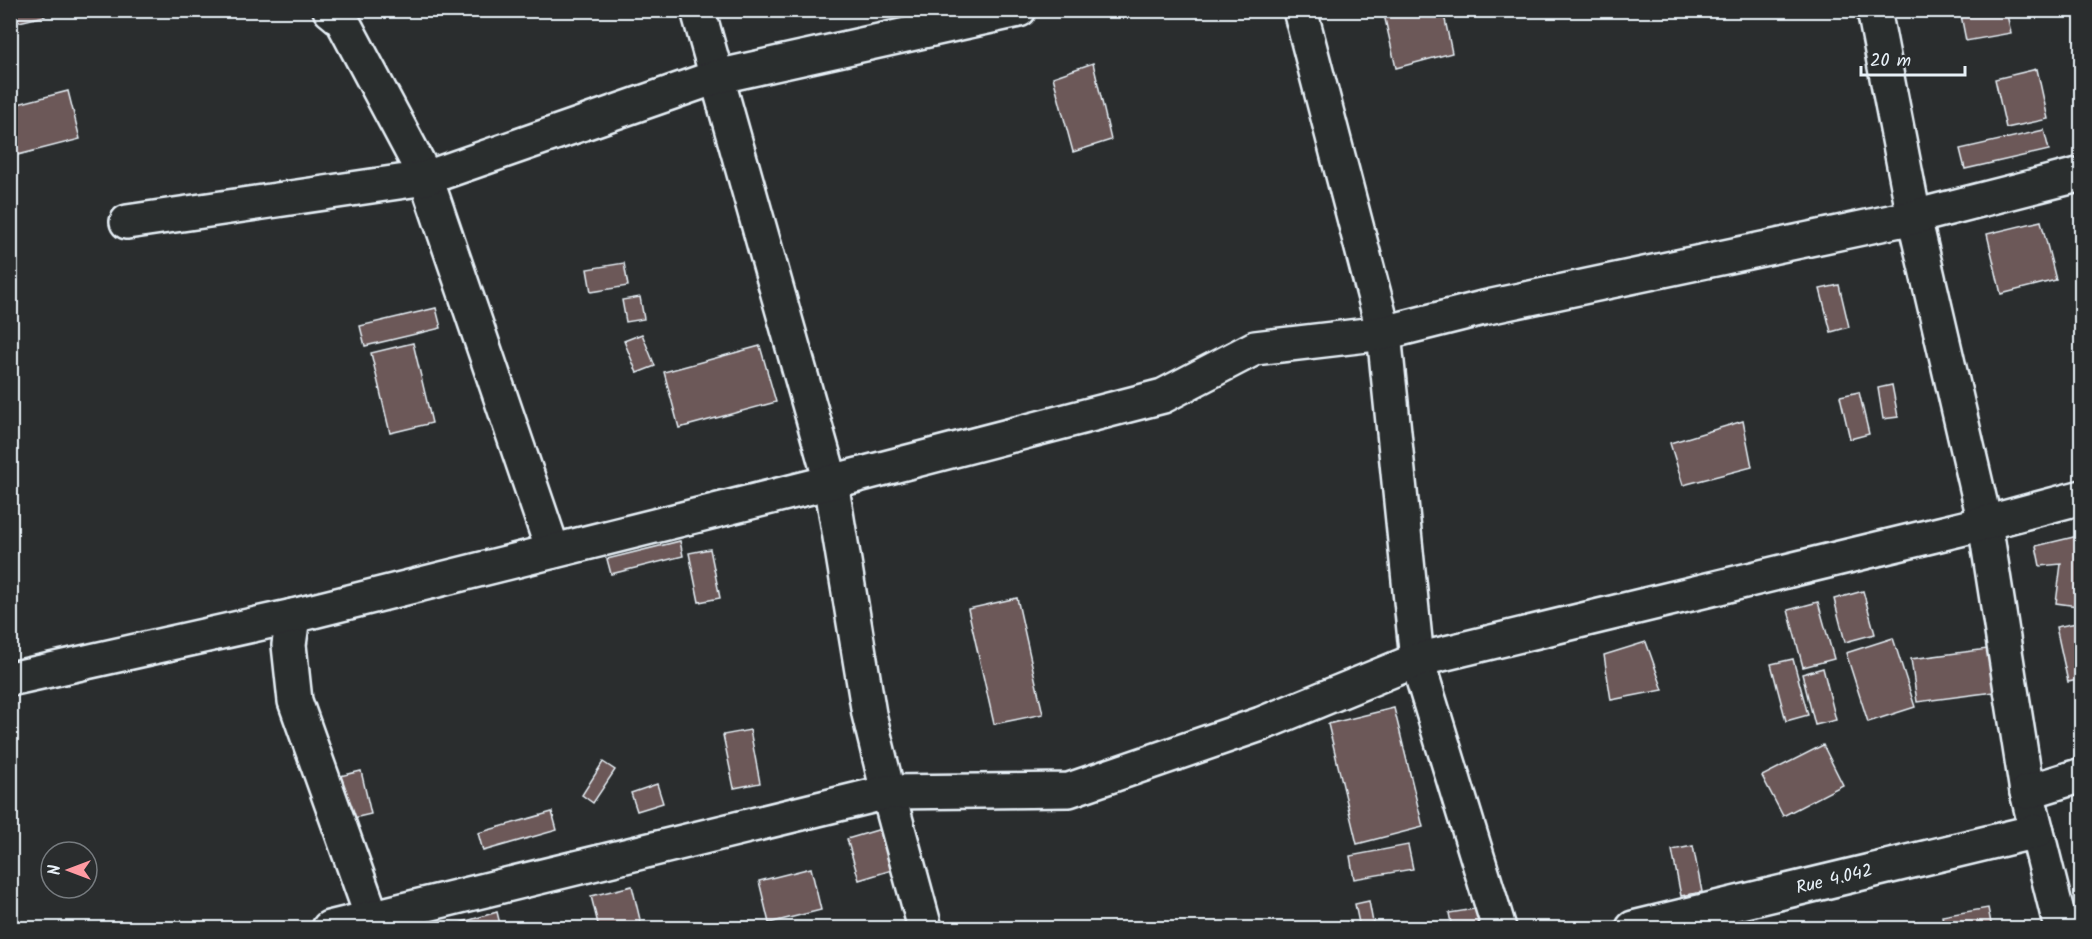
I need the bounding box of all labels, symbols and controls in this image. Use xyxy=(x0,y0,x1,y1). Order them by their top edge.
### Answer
scale bar xyxy=(1861,39,1964,77)
text: 20 m xyxy=(1870,47,1911,76)
north arrow xyxy=(39,840,99,900)
street label: Rue 4.042 xyxy=(1793,856,1876,903)
text: N xyxy=(43,865,68,875)

